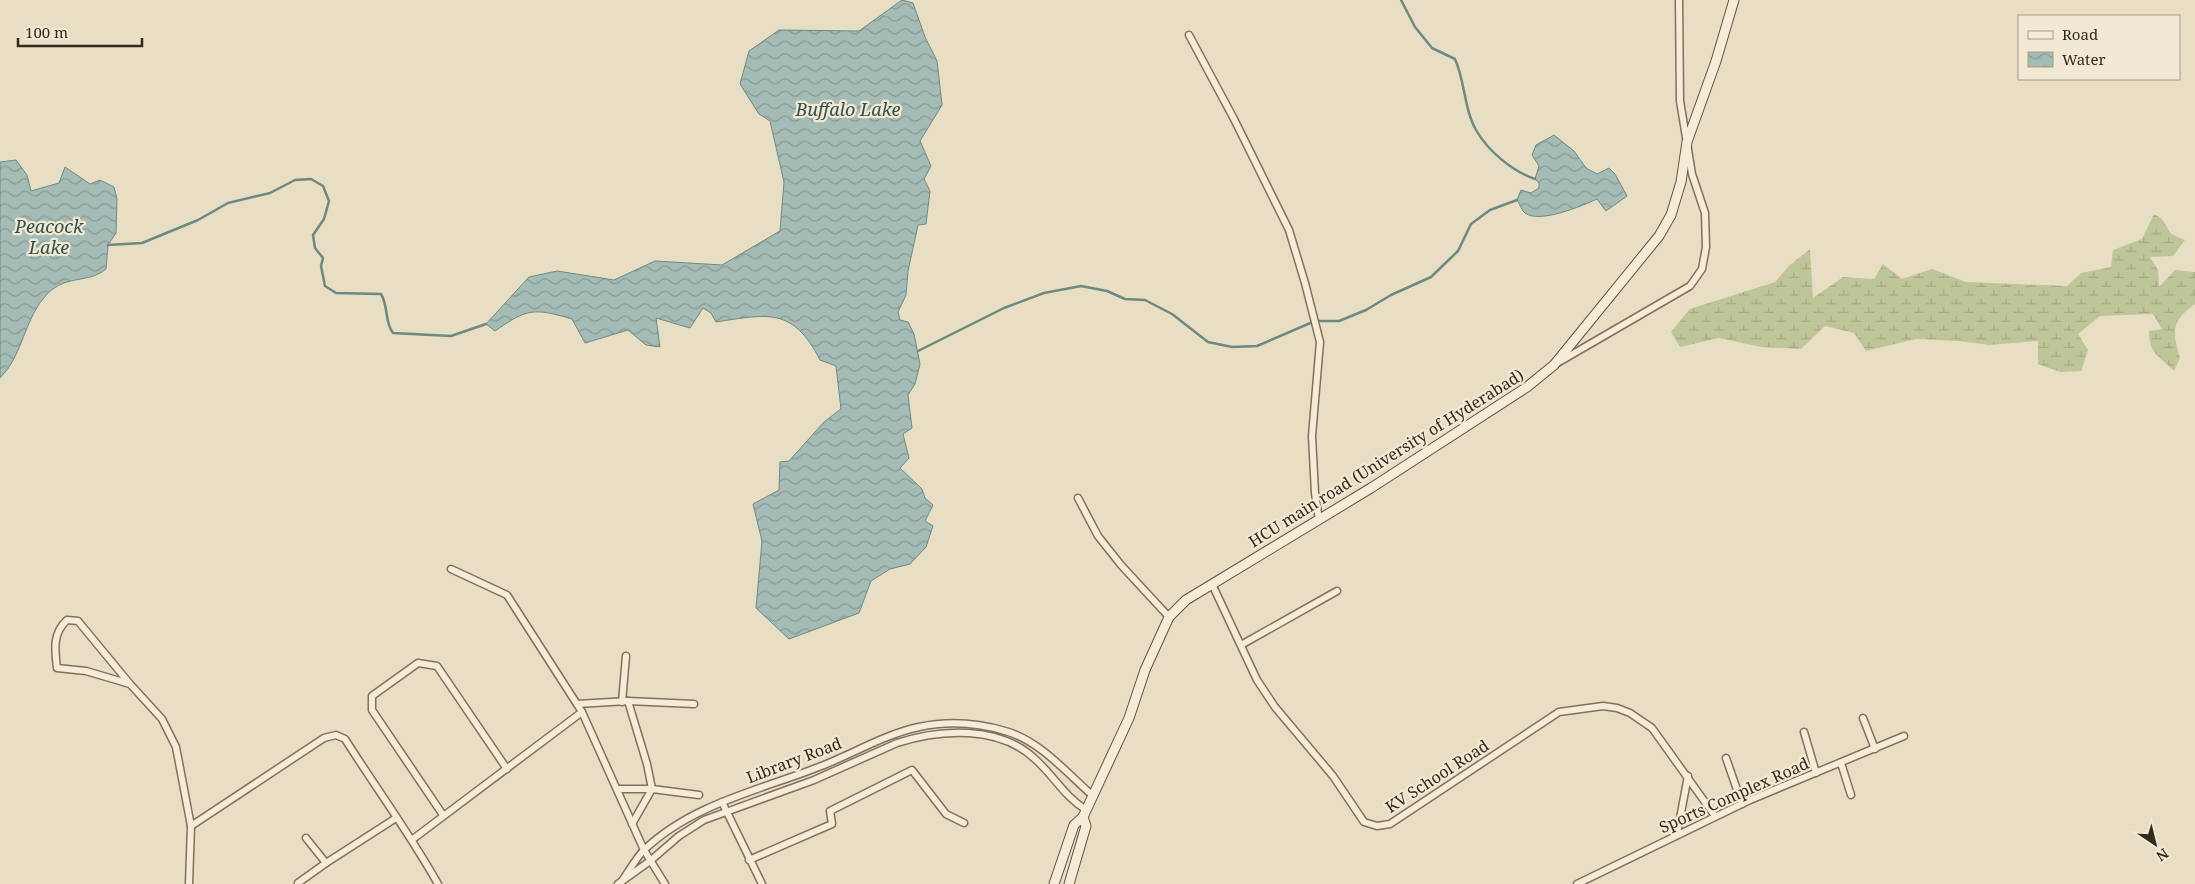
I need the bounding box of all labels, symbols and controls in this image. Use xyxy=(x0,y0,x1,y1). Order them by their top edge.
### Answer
scale bar xyxy=(18,15,141,47)
legend xyxy=(2018,15,2180,80)
text: 100 m xyxy=(25,22,68,42)
text: Road xyxy=(2062,24,2098,44)
text: Water xyxy=(2062,49,2105,69)
water label: Buffalo Lake xyxy=(795,97,901,121)
water label: Peacock Lake xyxy=(14,214,84,259)
street label: HCU main road (University of Hyderabad) xyxy=(1244,364,1528,552)
street label: Library Road xyxy=(743,732,845,788)
street label: KV School Road xyxy=(1381,734,1493,818)
street label: Sports Complex Road xyxy=(1656,752,1813,838)
north arrow xyxy=(2130,819,2180,869)
text: N xyxy=(2153,844,2173,866)

